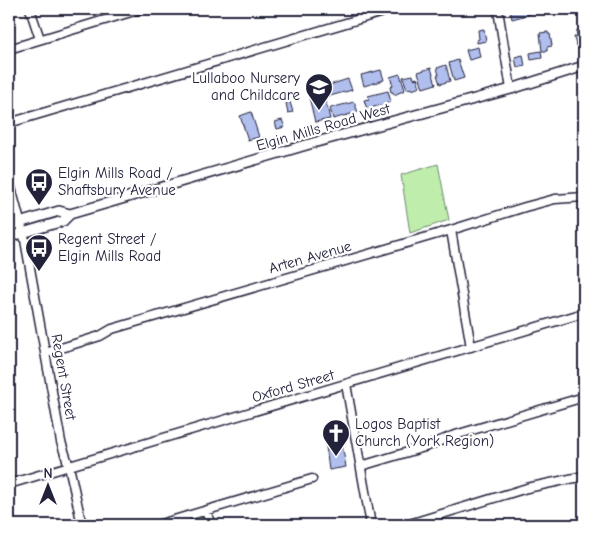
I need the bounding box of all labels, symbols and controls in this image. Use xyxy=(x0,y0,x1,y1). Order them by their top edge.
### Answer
place label: Lullaboo Nursery and Childcare xyxy=(192,69,300,104)
school or university icon: Lullaboo Nursery and Childcare xyxy=(304,72,334,111)
street label: Elgin Mills Road West xyxy=(254,99,393,155)
place label: Elgin Mills Road / Shaftsbury Avenue xyxy=(58,164,176,199)
bus stop icon: Elgin Mills Road / Shaftsbury Avenue xyxy=(24,167,54,206)
place label: Regent Street / Elgin Mills Road xyxy=(58,230,161,265)
bus stop icon: Regent Street / Elgin Mills Road xyxy=(24,233,54,272)
street label: Arten Avenue xyxy=(267,236,354,277)
street label: Regent Street xyxy=(48,333,81,422)
street label: Oxford Street xyxy=(250,365,337,406)
place label: Logos Baptist Church (York Region) xyxy=(355,415,494,450)
church icon: Logos Baptist Church (York Region) xyxy=(321,418,351,457)
north arrow xyxy=(22,462,72,512)
text: N xyxy=(43,465,53,482)

